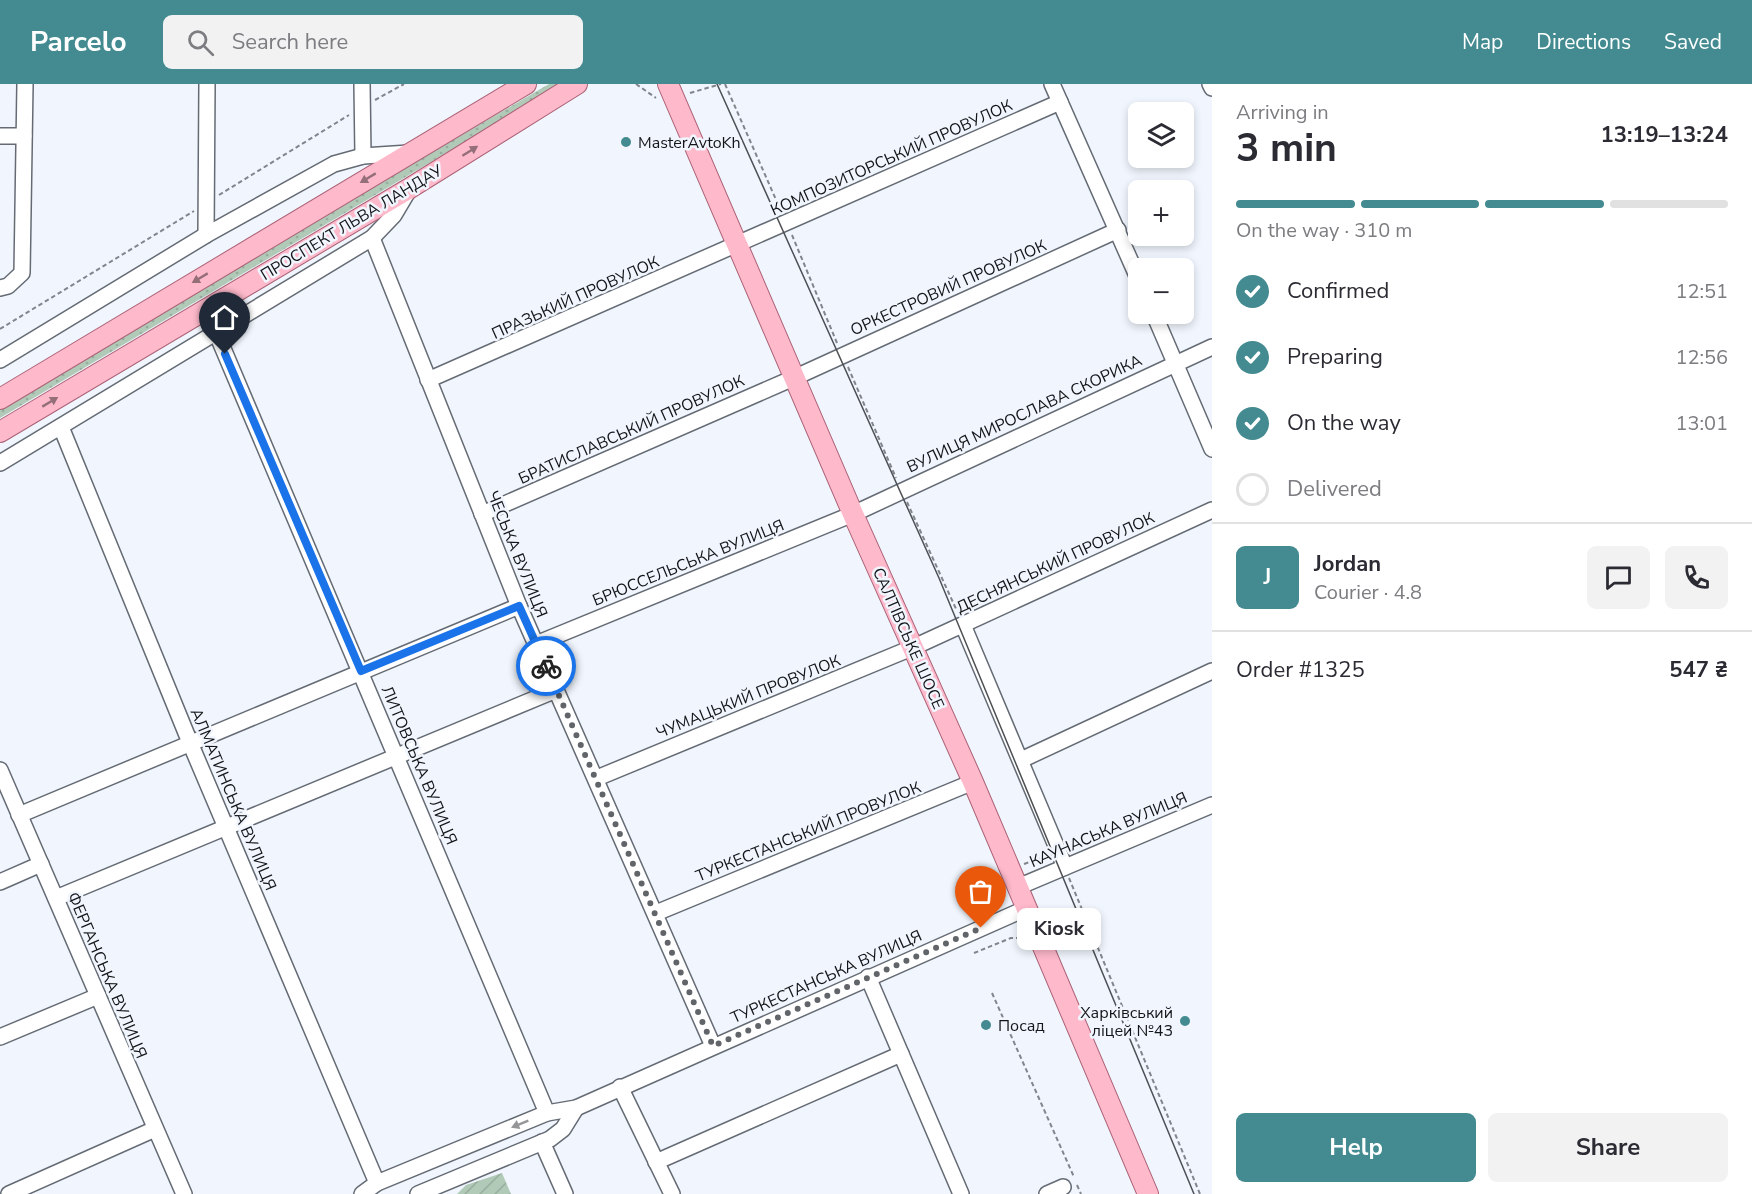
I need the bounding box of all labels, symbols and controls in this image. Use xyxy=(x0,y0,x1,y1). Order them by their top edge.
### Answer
search box xyxy=(163,15,583,69)
text: Parcelo xyxy=(30,23,127,61)
icon: search xyxy=(184,26,217,59)
text: Search here xyxy=(232,27,348,57)
text: Map xyxy=(1462,28,1503,56)
text: Directions xyxy=(1536,28,1631,56)
text: Saved xyxy=(1664,28,1722,56)
street label: КОМПОЗИТОРСЬКИЙ ПРОВУЛОК xyxy=(767,94,1016,221)
text: Arriving in xyxy=(1236,99,1329,126)
map controls xyxy=(1128,102,1194,324)
button: layers xyxy=(1128,102,1194,168)
text: 13:19–13:24 xyxy=(1600,120,1728,150)
text: 3 min xyxy=(1236,122,1337,175)
place label: MasterAvtoKh xyxy=(638,132,741,154)
marker: MasterAvtoKh xyxy=(619,135,633,149)
one-way arrow xyxy=(462,145,478,156)
street label: ПРОСПЕКТ ЛЬВА ЛАНДАУ xyxy=(256,159,447,286)
one-way arrow xyxy=(359,173,376,183)
button: + xyxy=(1128,180,1194,246)
text: On the way · 310 m xyxy=(1236,217,1412,244)
street label: ОРКЕСТРОВИЙ ПРОВУЛОК xyxy=(847,234,1051,341)
street label: ПРАЗЬКИЙ ПРОВУЛОК xyxy=(488,251,663,345)
button: − xyxy=(1128,258,1194,324)
one-way arrow xyxy=(192,273,208,284)
icon: check xyxy=(1236,275,1269,308)
text: Confirmed xyxy=(1287,276,1389,306)
text: 12:51 xyxy=(1675,278,1728,305)
pin xyxy=(199,292,250,354)
icon: home xyxy=(208,301,241,334)
icon: check xyxy=(1236,341,1269,374)
text: Preparing xyxy=(1287,342,1383,372)
text: 12:56 xyxy=(1675,344,1728,371)
street label: ВУЛИЦЯ МИРОСЛАВА СКОРИКА xyxy=(903,349,1146,478)
street label: БРАТИСЛАВСЬКИЙ ПРОВУЛОК xyxy=(515,370,749,490)
one-way arrow xyxy=(42,397,59,407)
icon: check xyxy=(1236,407,1269,440)
text: On the way xyxy=(1287,408,1401,438)
text: 13:01 xyxy=(1675,410,1728,437)
text: Delivered xyxy=(1287,474,1382,504)
street label: ЧЕСЬКА ВУЛИЦЯ xyxy=(482,488,553,621)
street label: ДЕСНЯНСЬКИЙ ПРОВУЛОК xyxy=(953,507,1159,619)
street label: БРЮССЕЛЬСЬКА ВУЛИЦЯ xyxy=(589,514,787,611)
button: chat xyxy=(1587,546,1650,609)
button: phone xyxy=(1665,546,1728,609)
text: Jordan xyxy=(1314,549,1381,579)
text: J xyxy=(1264,562,1271,592)
street label: САЛТІВСЬКЕ ШОСЕ xyxy=(867,564,949,713)
text: Courier · 4.8 xyxy=(1314,579,1422,606)
courier xyxy=(516,636,576,696)
icon: bike xyxy=(530,650,563,683)
street label: ЧУМАЦЬКИЙ ПРОВУЛОК xyxy=(653,650,845,744)
text: Order #1325 xyxy=(1236,655,1365,685)
text: 547 ₴ xyxy=(1669,655,1728,685)
street label: ЛИТОВСЬКА ВУЛИЦЯ xyxy=(376,683,463,848)
street label: АЛМАТИНСЬКА ВУЛИЦЯ xyxy=(185,705,281,894)
street label: ТУРКЕСТАНСЬКИЙ ПРОВУЛОК xyxy=(692,776,925,887)
street label: КАУНАСЬКА ВУЛИЦЯ xyxy=(1026,787,1191,873)
pin xyxy=(955,866,1006,928)
icon: bag xyxy=(964,875,997,908)
street label: ФЕРГАНСЬКА ВУЛИЦЯ xyxy=(62,889,152,1062)
callout: Kiosk xyxy=(1017,907,1101,949)
text: Kiosk xyxy=(1034,915,1084,942)
street label: ТУРКЕСТАНСЬКА ВУЛИЦЯ xyxy=(727,925,925,1029)
place label: Харківський ліцей №43 xyxy=(1080,1002,1173,1042)
marker: Харківський ліцей №43 xyxy=(1178,1014,1192,1028)
place label: Посад xyxy=(998,1015,1045,1037)
marker: Посад xyxy=(979,1018,993,1032)
button: Help xyxy=(1236,1113,1476,1182)
button: Share xyxy=(1488,1113,1728,1182)
one-way arrow xyxy=(511,1120,529,1129)

